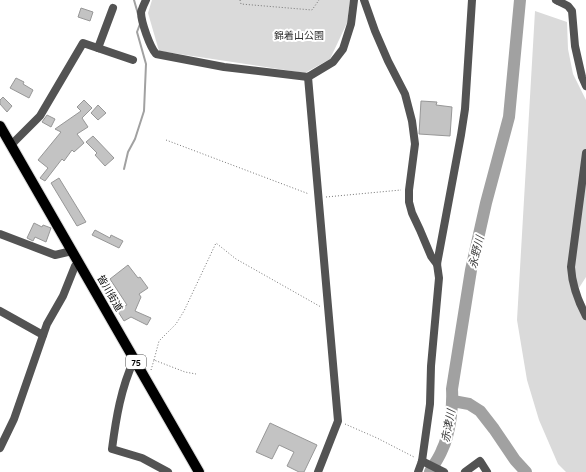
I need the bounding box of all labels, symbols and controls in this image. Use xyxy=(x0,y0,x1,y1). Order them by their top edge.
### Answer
park label: 錦着山公園 xyxy=(274,29,324,42)
water label: 永野川 xyxy=(465,233,487,270)
street label: 皆川街道 xyxy=(94,272,126,314)
road number: 75 xyxy=(126,355,146,369)
water label: 赤津川 xyxy=(438,407,458,444)

